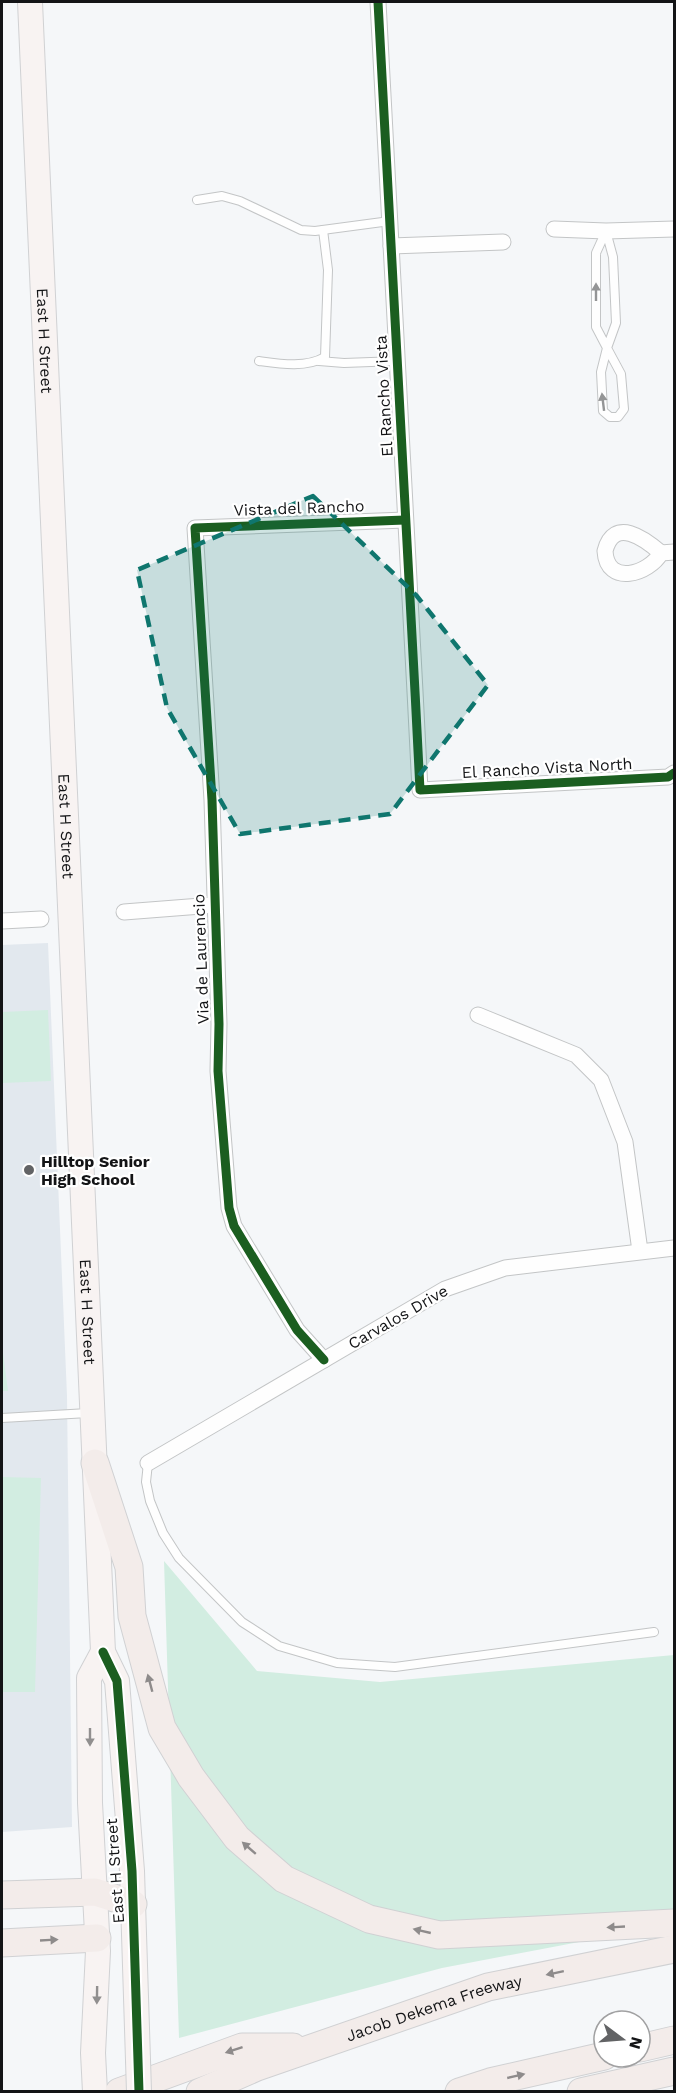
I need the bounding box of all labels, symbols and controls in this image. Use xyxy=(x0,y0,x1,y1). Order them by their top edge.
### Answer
one-way arrow xyxy=(591,282,601,301)
street label: East H Street xyxy=(33,288,57,394)
street label: El Rancho Vista xyxy=(371,335,397,457)
one-way arrow xyxy=(599,392,608,411)
street label: Vista del Rancho xyxy=(233,496,365,520)
street label: El Rancho Vista North xyxy=(461,754,633,782)
street label: East H Street xyxy=(55,773,78,880)
street label: Via de Laurencio xyxy=(189,894,213,1024)
place label: Hilltop Senior High School xyxy=(41,1152,150,1189)
marker: Hilltop Senior High School xyxy=(22,1163,36,1177)
street label: East H Street xyxy=(76,1259,100,1365)
street label: Carvalos Drive xyxy=(345,1281,451,1353)
one-way arrow xyxy=(145,1674,154,1692)
one-way arrow xyxy=(85,1727,95,1746)
street label: East H Street xyxy=(102,1818,128,1924)
one-way arrow xyxy=(242,1842,257,1855)
one-way arrow xyxy=(607,1922,626,1931)
one-way arrow xyxy=(413,1926,431,1936)
one-way arrow xyxy=(40,1936,59,1945)
one-way arrow xyxy=(546,1969,565,1978)
street label: Jacob Dekema Freeway xyxy=(343,1971,524,2045)
one-way arrow xyxy=(92,1986,101,2005)
north arrow xyxy=(592,2009,652,2069)
text: N xyxy=(625,2035,647,2051)
one-way arrow xyxy=(225,2046,243,2055)
one-way arrow xyxy=(507,2071,526,2080)

